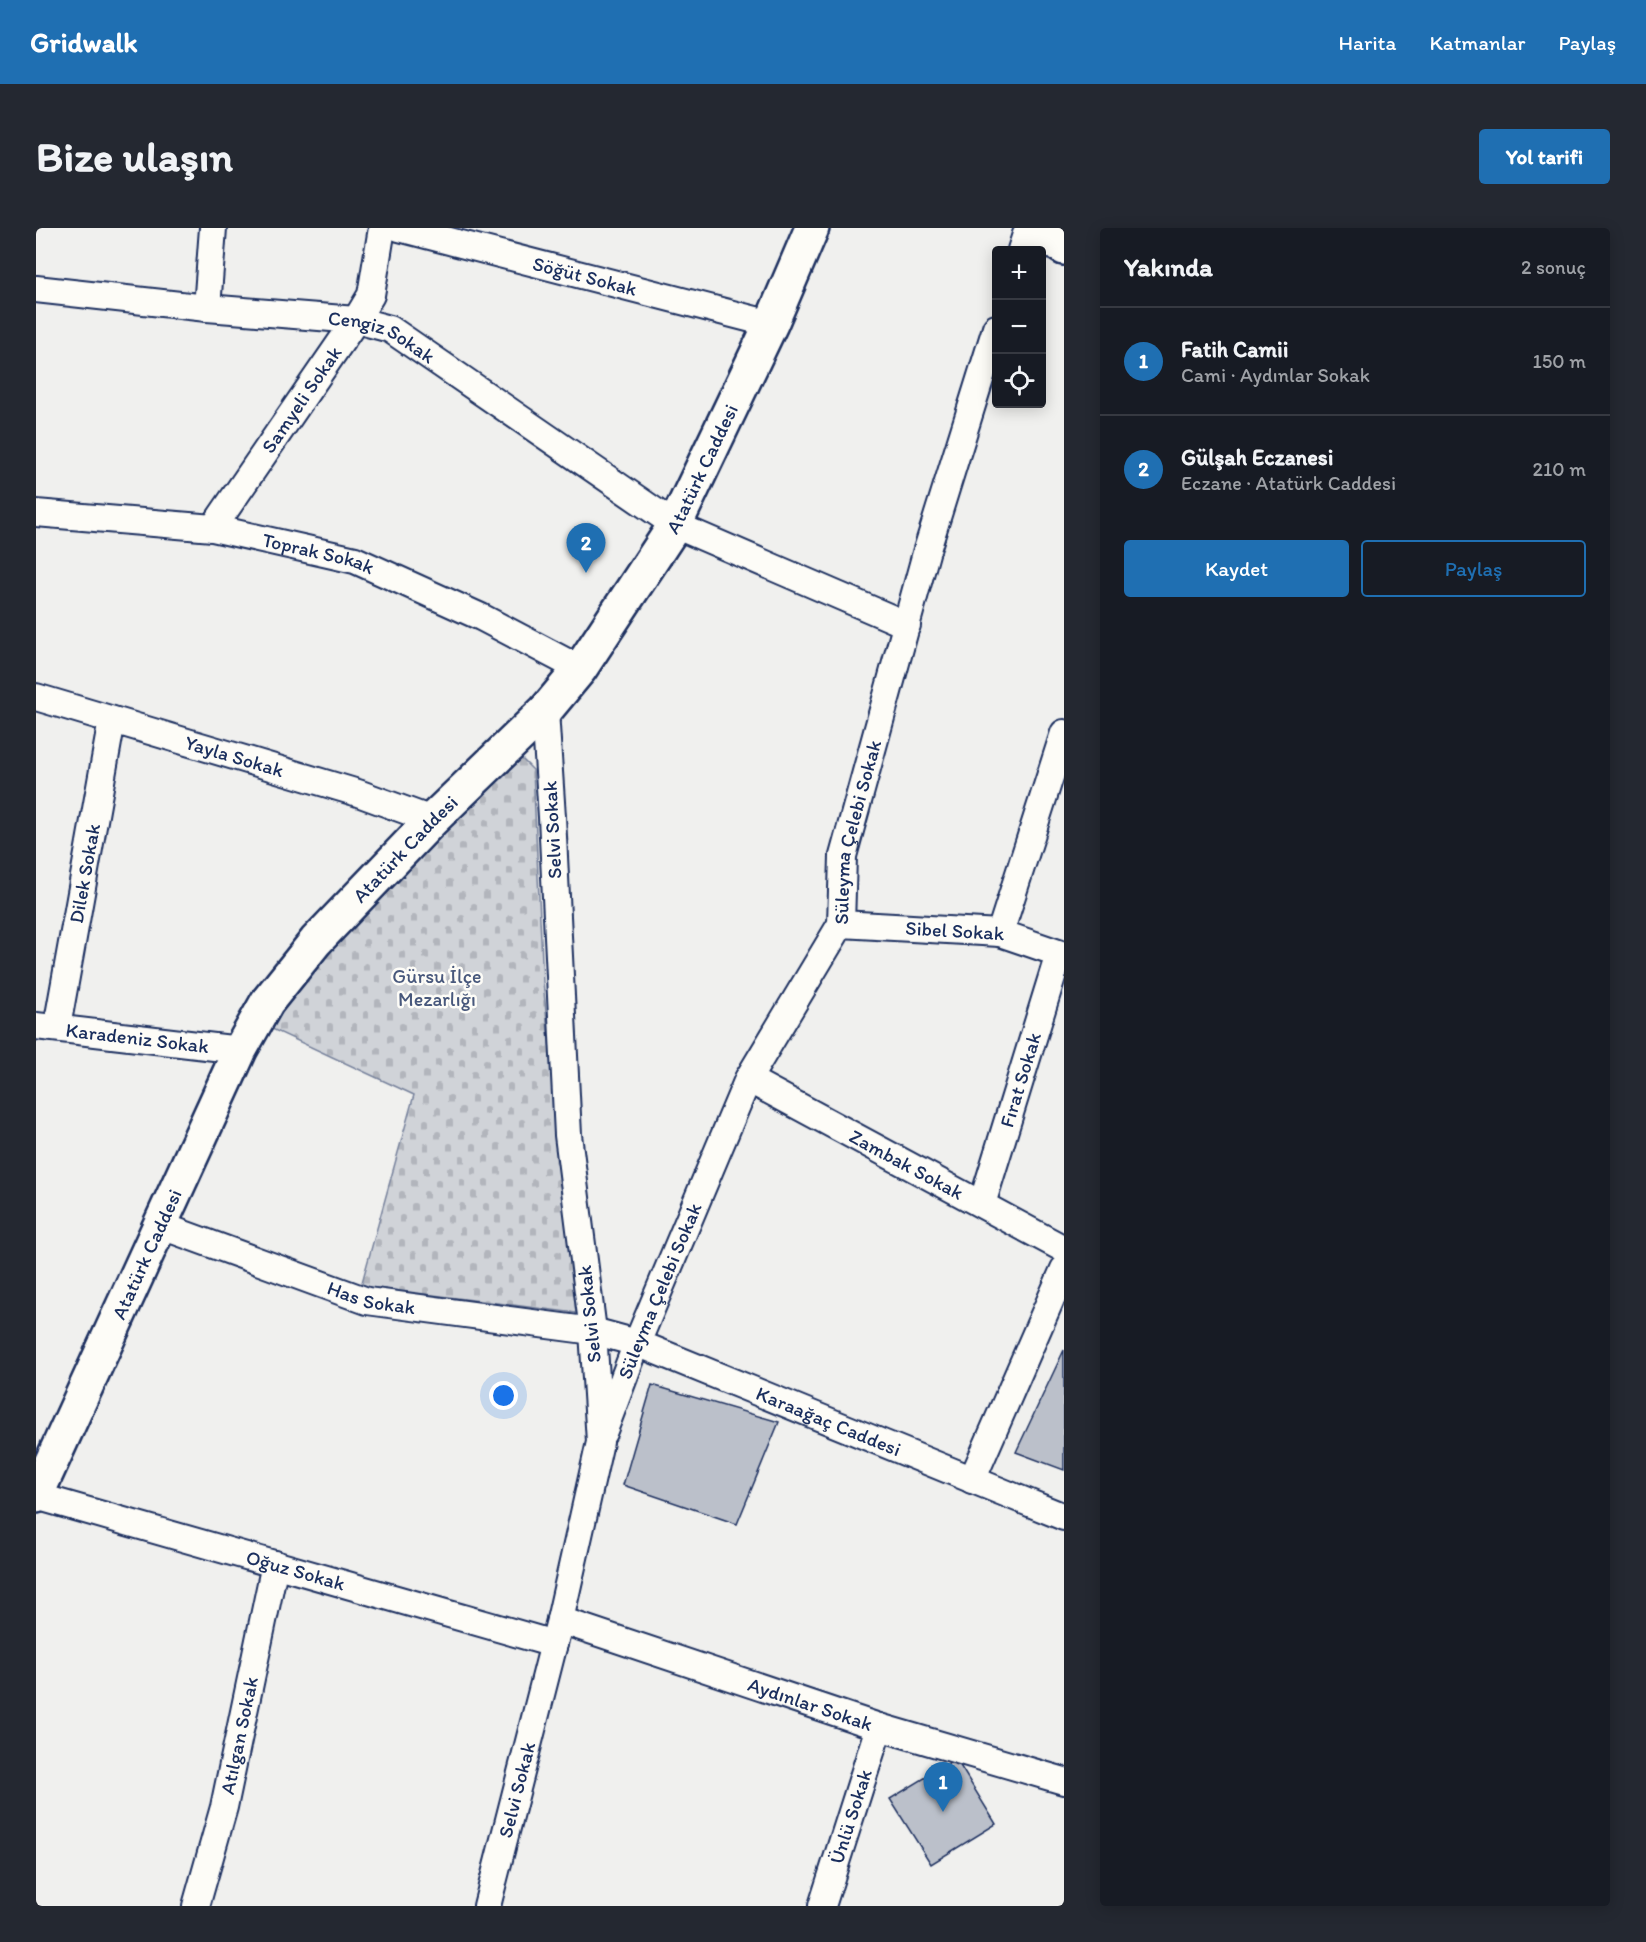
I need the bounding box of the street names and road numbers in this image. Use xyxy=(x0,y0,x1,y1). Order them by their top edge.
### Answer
street label: Söğüt Sokak xyxy=(530,251,640,301)
street label: Cengiz Sokak xyxy=(327,306,440,368)
street label: Samyeli Sokak xyxy=(256,341,347,458)
street label: Atatürk Caddesi xyxy=(661,400,743,538)
street label: Toprak Sokak xyxy=(260,528,378,579)
street label: Yayla Sokak xyxy=(182,730,287,782)
street label: Süleyma Çelebi Sokak xyxy=(829,737,886,925)
street label: Selvi Sokak xyxy=(537,780,567,879)
street label: Atatürk Caddesi xyxy=(347,790,463,907)
street label: Dilek Sokak xyxy=(64,821,105,925)
street label: Sibel Sokak xyxy=(905,916,1006,945)
street label: Karadeniz Sokak xyxy=(64,1018,211,1058)
street label: Fırat Sokak xyxy=(994,1029,1046,1130)
street label: Zambak Sokak xyxy=(845,1124,968,1205)
street label: Atatürk Caddesi xyxy=(107,1185,187,1323)
street label: Süleyma Çelebi Sokak xyxy=(613,1199,707,1382)
street label: Selvi Sokak xyxy=(572,1263,606,1364)
street label: Has Sokak xyxy=(324,1275,417,1319)
street label: Karaağaç Caddesi xyxy=(753,1381,905,1461)
street label: Oğuz Sokak xyxy=(243,1545,349,1596)
street label: Aydınlar Sokak xyxy=(745,1672,876,1736)
street label: Atılgan Sokak xyxy=(215,1674,263,1797)
street label: Selvi Sokak xyxy=(493,1739,541,1840)
street label: Ünlü Sokak xyxy=(824,1766,877,1867)

